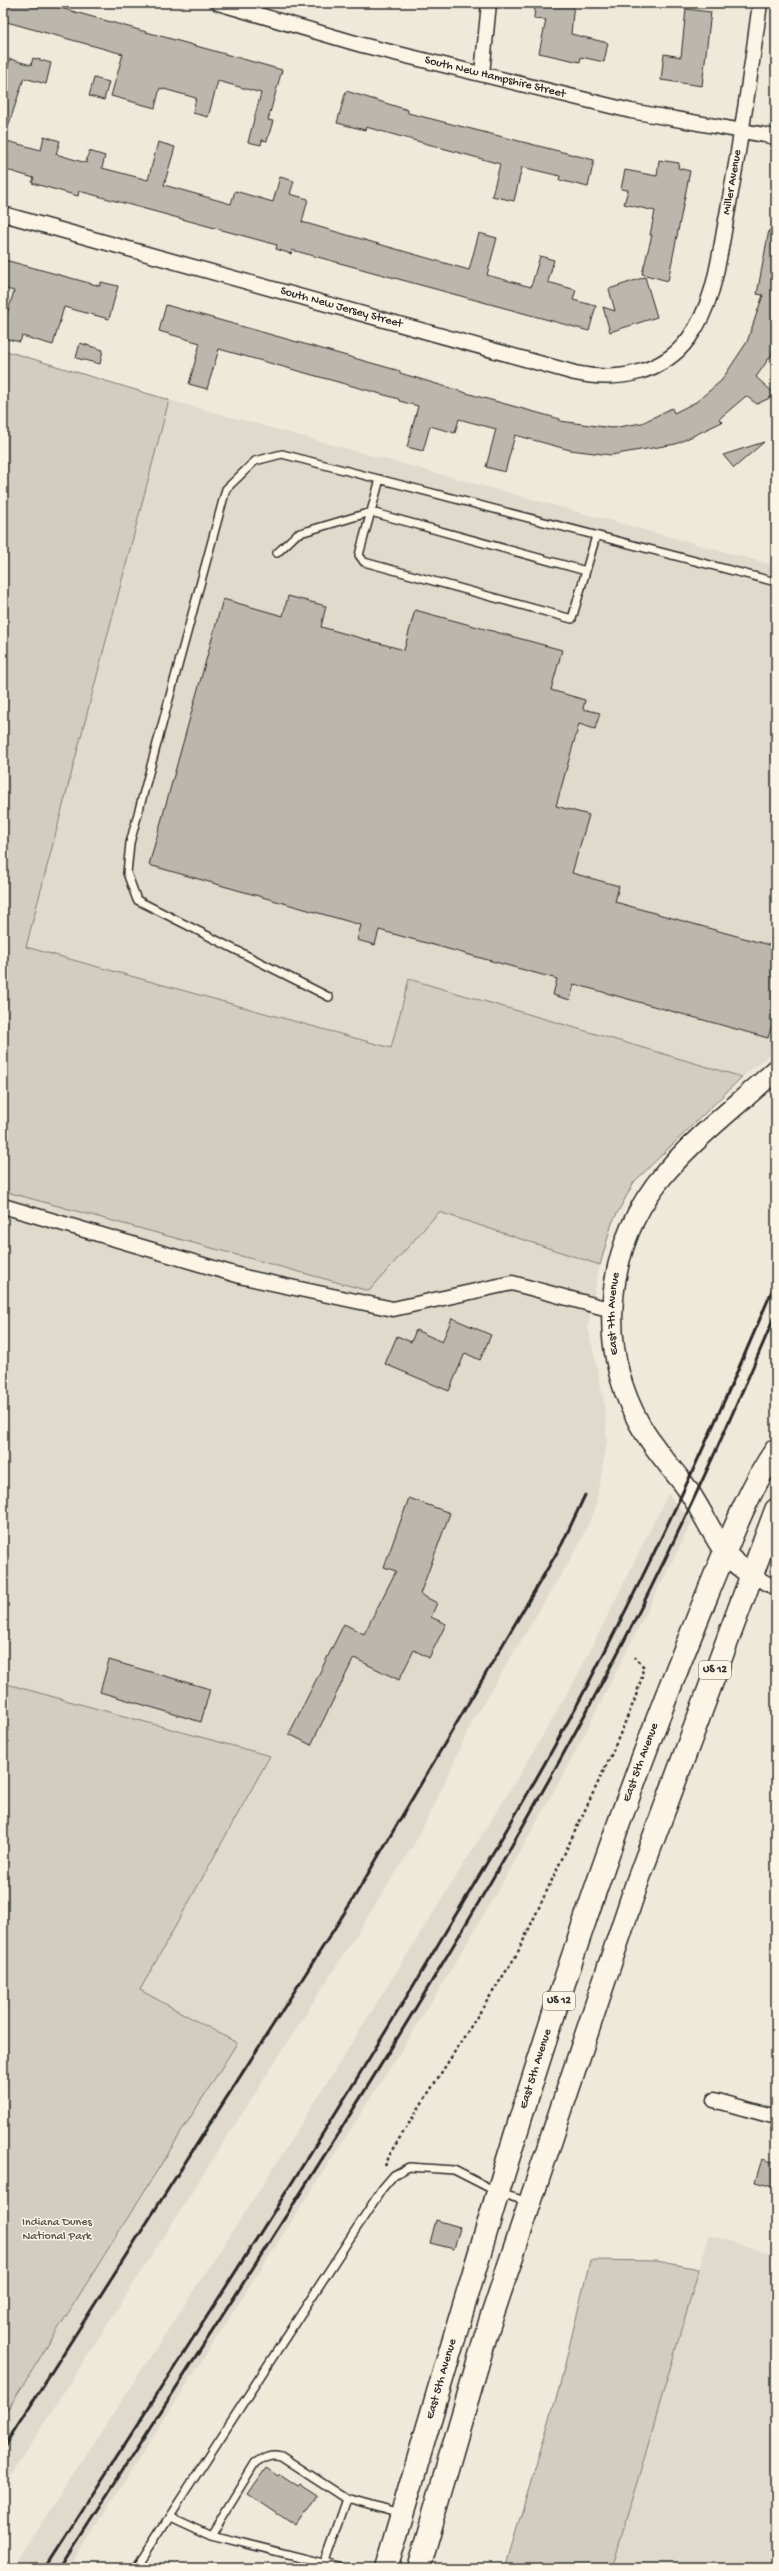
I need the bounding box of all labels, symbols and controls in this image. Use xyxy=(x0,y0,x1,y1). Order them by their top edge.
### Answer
street label: South New Hampshire Street xyxy=(423,54,568,102)
street label: Miller Avenue xyxy=(720,148,745,216)
street label: South New Jersey Street xyxy=(279,284,405,332)
street label: East 7th Avenue xyxy=(605,1270,624,1356)
road number: US 12 xyxy=(699,1661,731,1679)
street label: East 5th Avenue xyxy=(620,1721,663,1804)
road number: US 12 xyxy=(543,1992,575,2010)
street label: East 5th Avenue xyxy=(517,2027,556,2111)
park label: Indiana Dunes National Park xyxy=(22,2216,93,2244)
street label: East 5th Avenue xyxy=(423,2337,461,2421)

